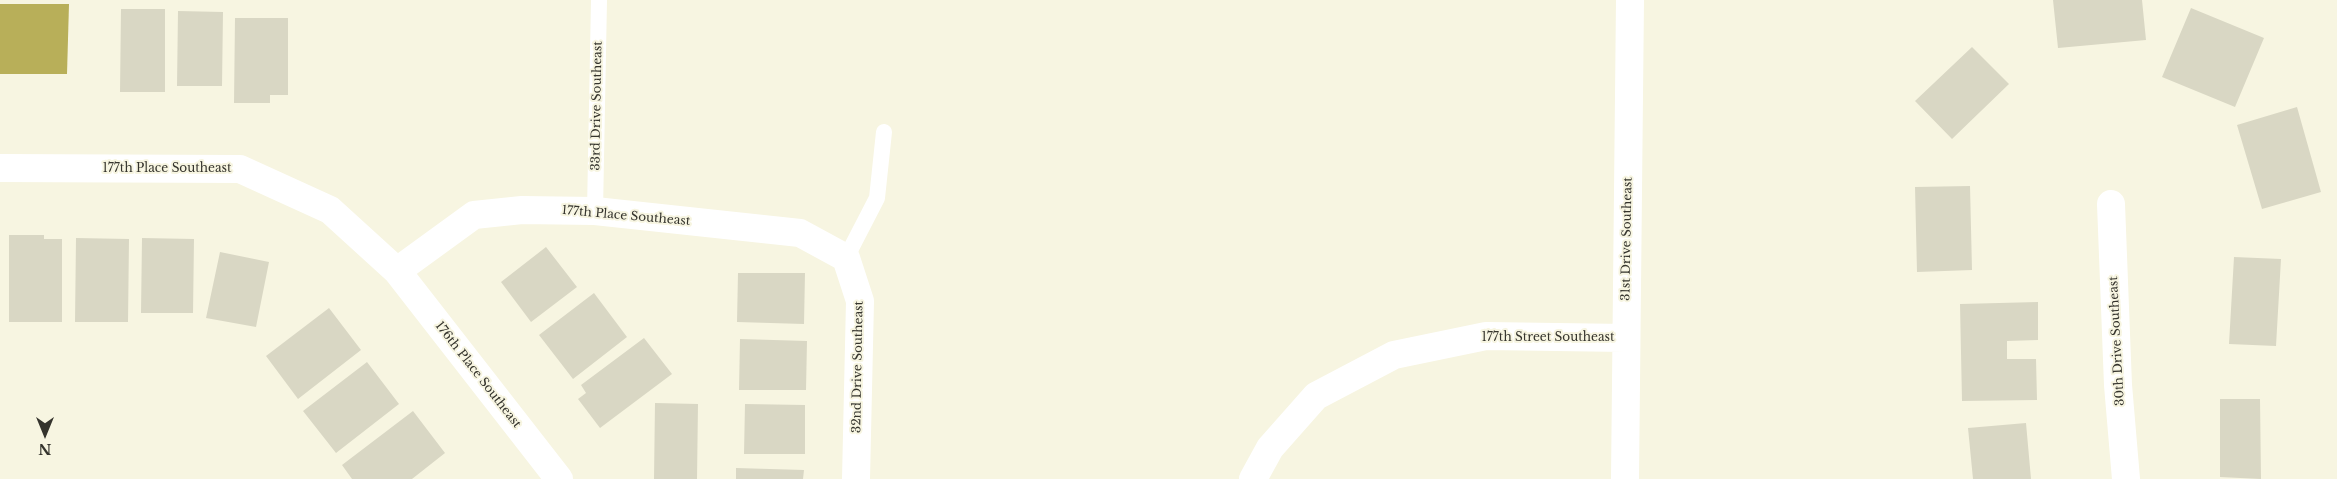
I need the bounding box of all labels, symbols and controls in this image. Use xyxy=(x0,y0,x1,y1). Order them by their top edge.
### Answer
street label: 33rd Drive Southeast xyxy=(589,41,605,171)
street label: 177th Place Southeast xyxy=(102,162,232,176)
street label: 31st Drive Southeast xyxy=(1619,177,1635,301)
street label: 177th Place Southeast xyxy=(561,203,691,229)
street label: 30th Drive Southeast xyxy=(2106,276,2128,406)
street label: 32nd Drive Southeast xyxy=(850,301,866,433)
street label: 176th Place Southeast xyxy=(432,319,524,431)
street label: 177th Street Southeast xyxy=(1481,331,1615,345)
north arrow xyxy=(20,409,70,459)
text: N xyxy=(38,440,52,458)

